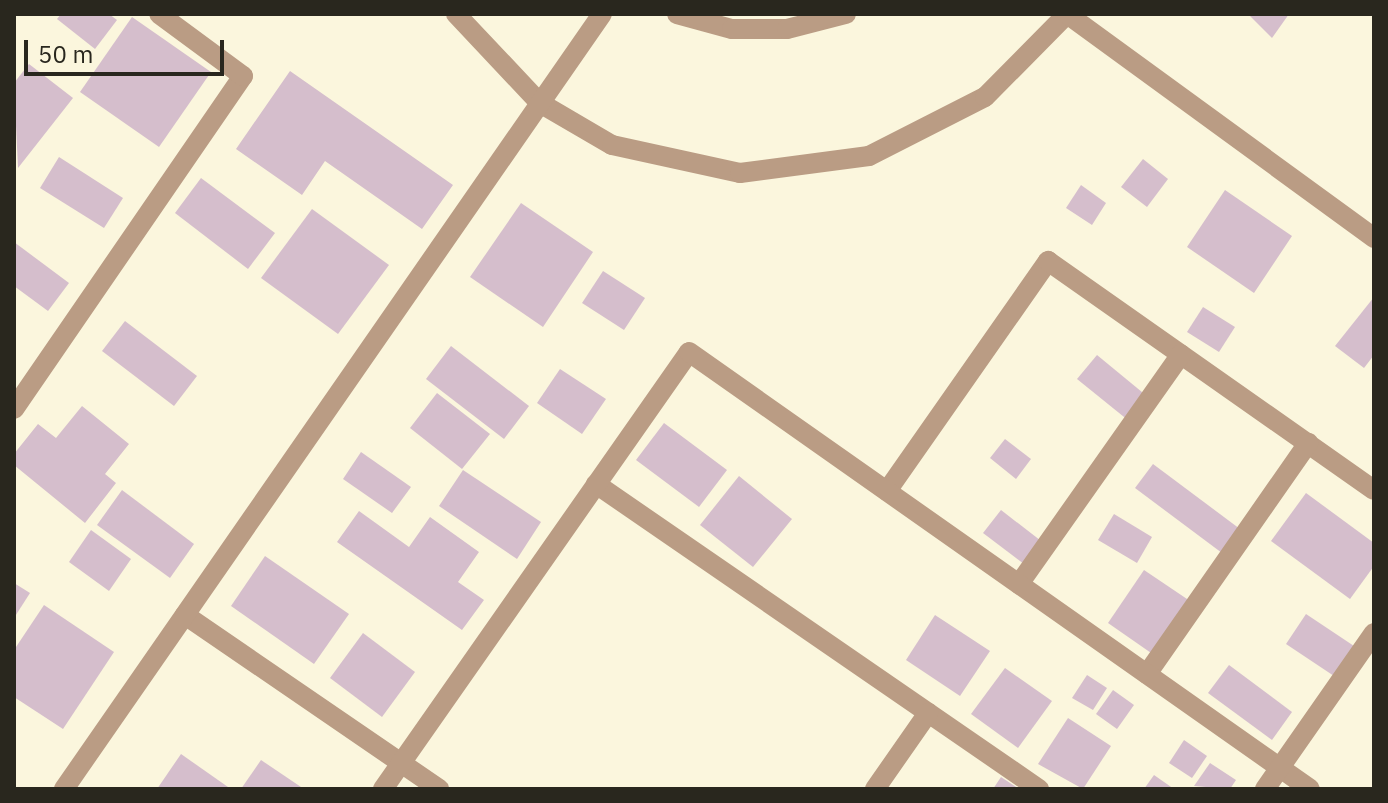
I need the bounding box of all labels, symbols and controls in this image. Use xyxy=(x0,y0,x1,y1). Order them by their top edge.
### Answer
scale bar xyxy=(28,24,228,74)
text: 50 m xyxy=(38,38,93,70)

